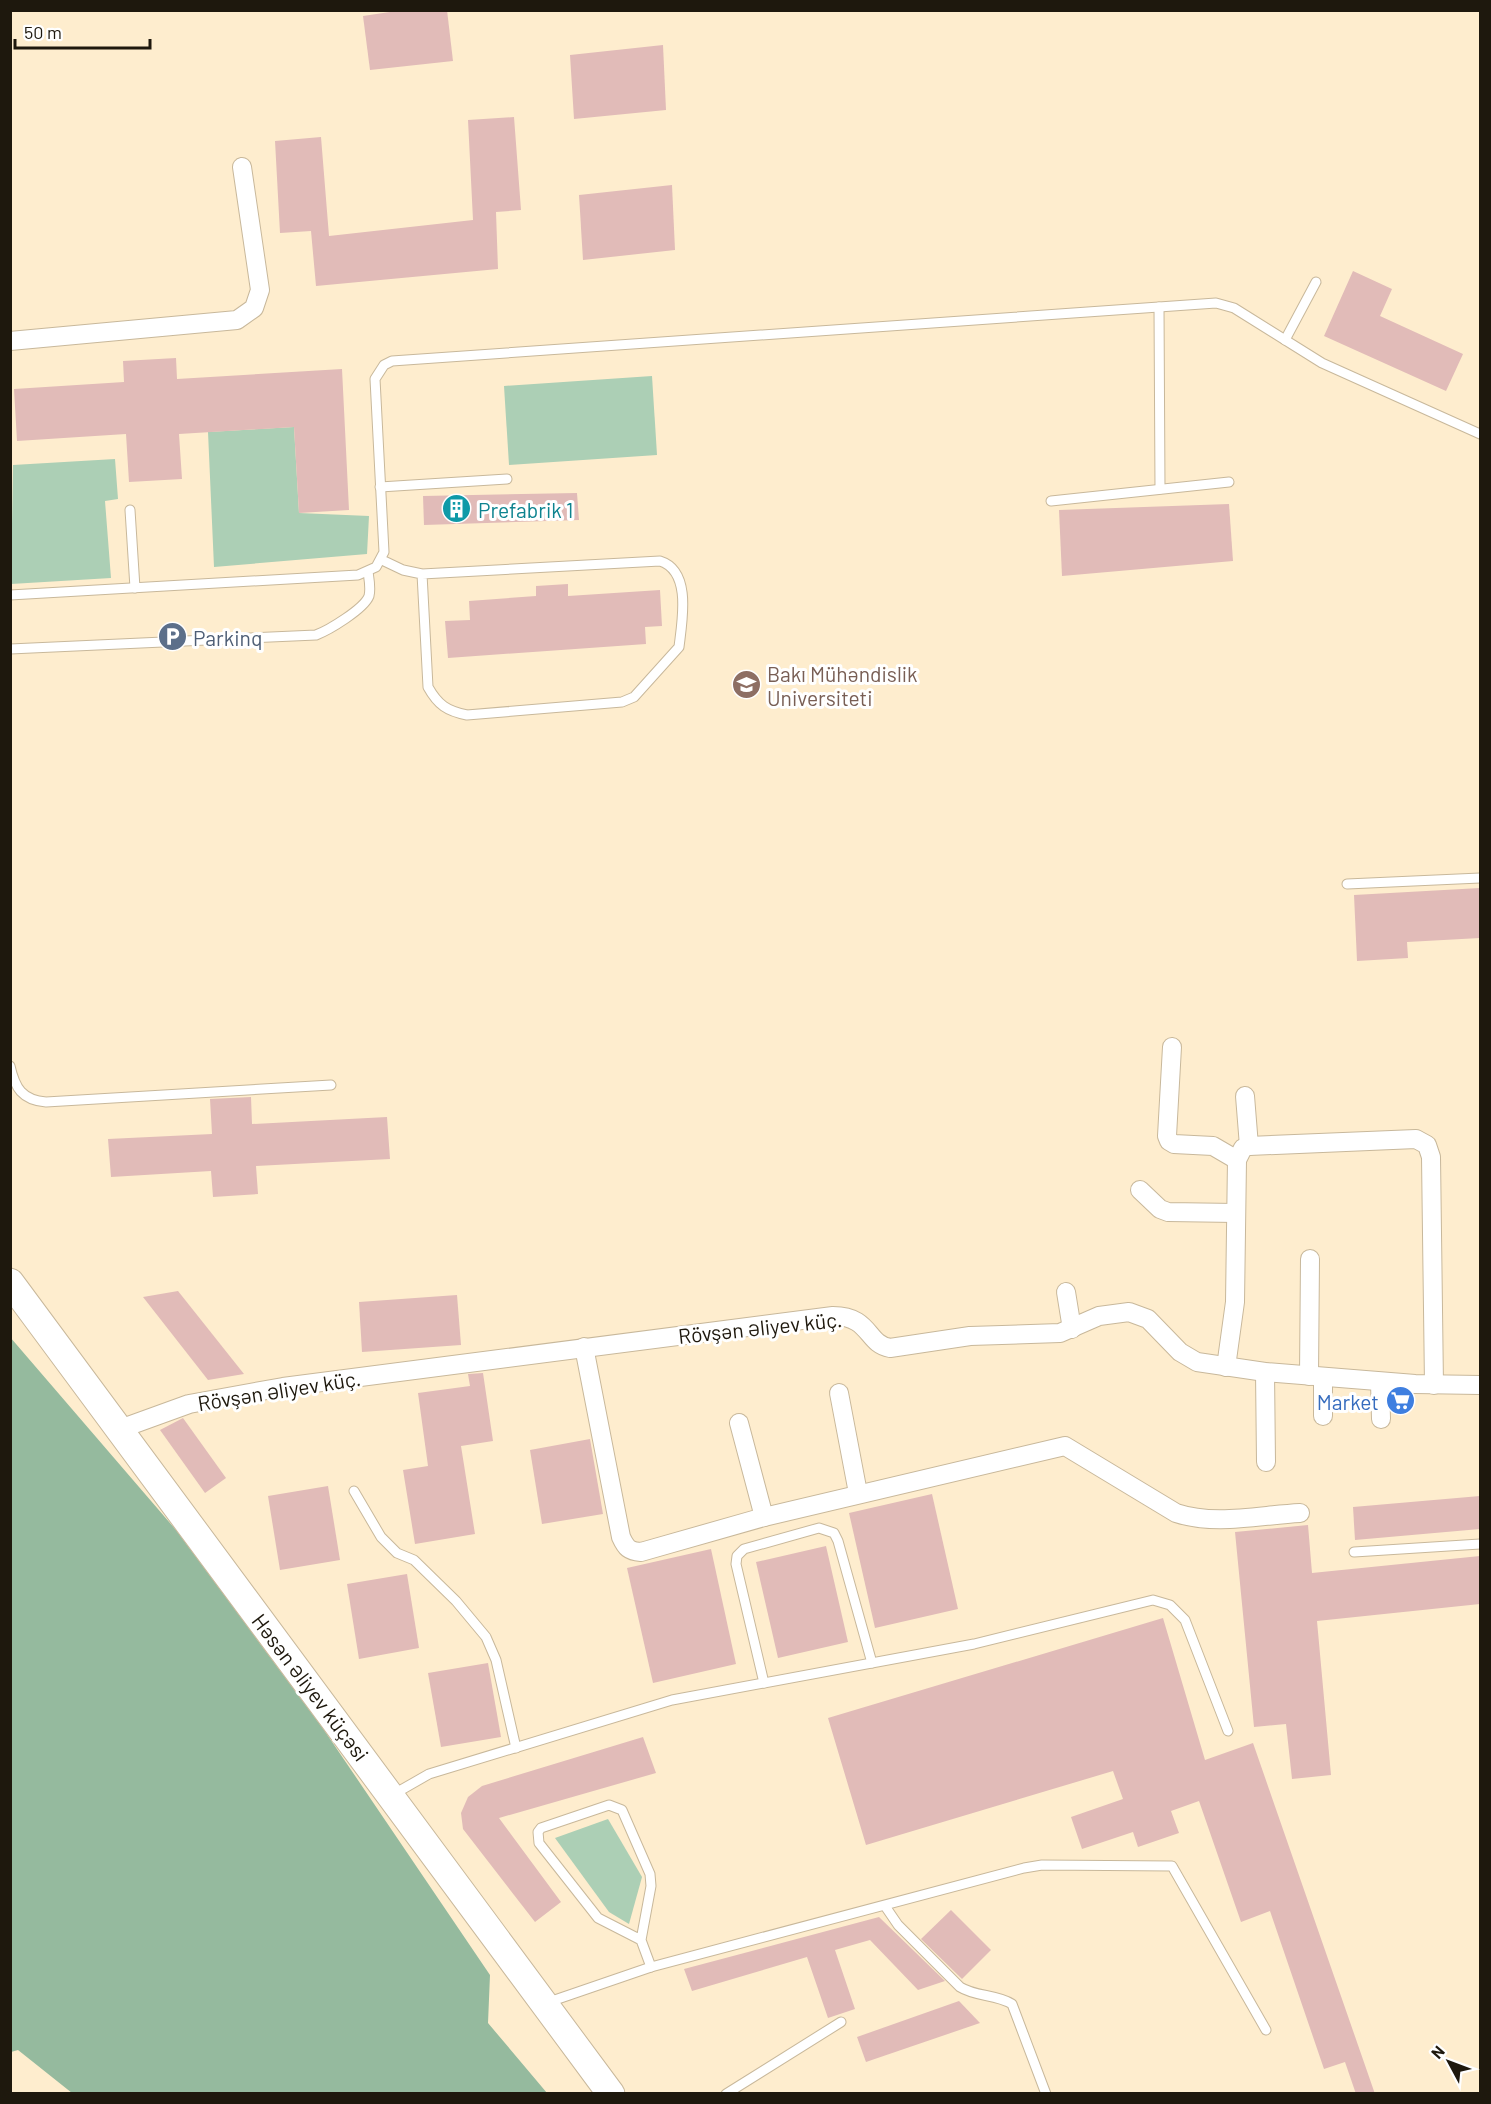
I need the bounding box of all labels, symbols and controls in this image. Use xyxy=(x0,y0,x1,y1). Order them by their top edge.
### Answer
scale bar xyxy=(15,12,150,50)
text: 50 m xyxy=(24,21,62,43)
building icon: Prefabrik 1 xyxy=(441,493,473,525)
place label: Prefabrik 1 xyxy=(478,497,573,522)
parking icon: Parkinq xyxy=(156,621,188,653)
place label: Parkinq xyxy=(193,625,263,650)
place label: Bakı Mühəndislik Universiteti xyxy=(767,661,918,710)
school or university icon: Bakı Mühəndislik Universiteti xyxy=(730,669,762,701)
street label: Rövşən Əliyev küç. xyxy=(677,1306,843,1348)
street label: Rövşən Əliyev küç. xyxy=(196,1365,362,1415)
supermarket icon: Market xyxy=(1384,1385,1416,1417)
place label: Market xyxy=(1317,1389,1379,1414)
street label: Həsən Əliyev küçəsi xyxy=(247,1608,375,1766)
north arrow xyxy=(1419,2032,1479,2092)
text: N xyxy=(1427,2042,1448,2062)

